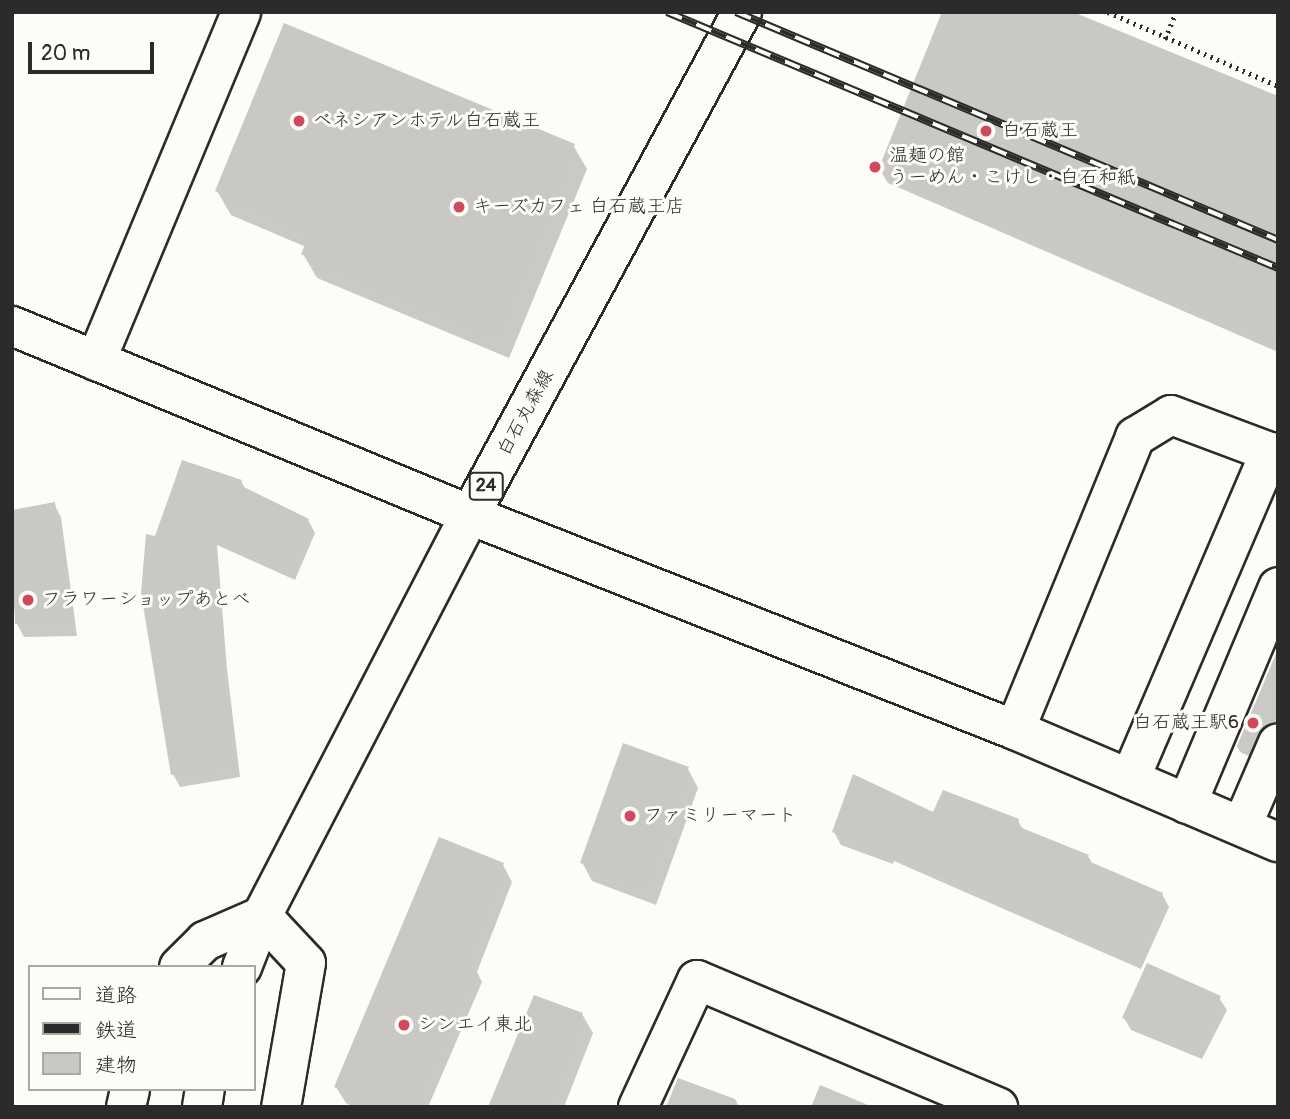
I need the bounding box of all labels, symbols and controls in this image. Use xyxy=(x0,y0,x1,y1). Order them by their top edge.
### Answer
scale bar xyxy=(32,28,158,72)
text: 20 m xyxy=(41,40,90,67)
place label: ベネシアンホテル白石蔵王 xyxy=(313,110,541,132)
marker: ベネシアンホテル白石蔵王 xyxy=(291,113,307,129)
place label: 白石蔵王 xyxy=(1002,120,1078,142)
marker: 白石蔵王 xyxy=(976,121,996,141)
place label: 温麺の館 うーめん・こけし・白石和紙 xyxy=(889,145,1136,189)
marker: 温麺の館 うーめん・こけし・白石和紙 xyxy=(867,159,883,175)
place label: キーズカフェ 白石蔵王店 xyxy=(473,196,686,218)
marker: キーズカフェ 白石蔵王店 xyxy=(451,199,467,215)
street label: 白石丸森線 xyxy=(493,366,559,460)
road number: 24 xyxy=(468,472,504,500)
place label: フラワーショップあとべ xyxy=(42,589,251,611)
marker: フラワーショップあとべ xyxy=(20,592,36,608)
place label: 白石蔵王駅6 xyxy=(1133,712,1239,734)
marker: 白石蔵王駅6 xyxy=(1245,715,1261,731)
place label: ファミリーマート xyxy=(644,805,796,827)
marker: ファミリーマート xyxy=(622,808,638,824)
legend xyxy=(28,965,256,1091)
text: 道路 xyxy=(95,982,137,1009)
place label: シンエイ東北 xyxy=(418,1014,532,1036)
text: 鉄道 xyxy=(95,1017,137,1044)
marker: シンエイ東北 xyxy=(396,1017,412,1033)
text: 建物 xyxy=(95,1052,137,1079)

